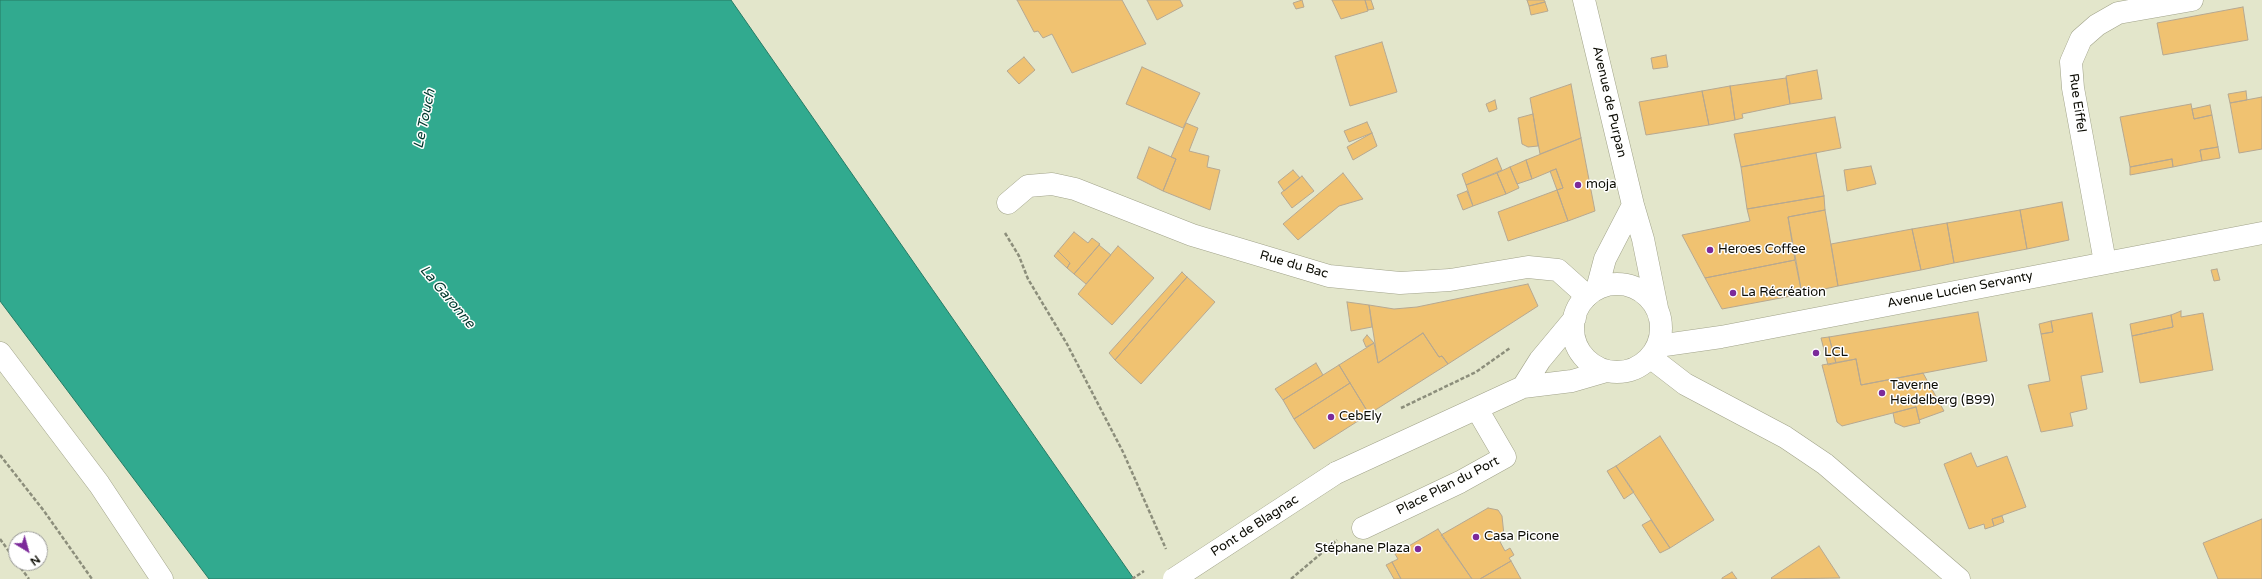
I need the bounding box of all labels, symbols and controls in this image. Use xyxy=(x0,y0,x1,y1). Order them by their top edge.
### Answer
street label: Avenue de Purpan xyxy=(1589,45,1629,159)
street label: Rue Eiffel xyxy=(2065,72,2089,134)
water label: Le Touch xyxy=(411,88,439,150)
place label: moja xyxy=(1586,177,1616,193)
marker: moja xyxy=(1573,180,1583,190)
place label: Heroes Coffee xyxy=(1718,242,1806,258)
marker: Heroes Coffee xyxy=(1705,245,1715,255)
street label: Rue du Bac xyxy=(1258,248,1330,282)
water label: La Garonne xyxy=(416,262,478,332)
street label: Avenue Lucien Servanty xyxy=(1886,268,2034,312)
place label: La Récréation xyxy=(1741,285,1826,301)
marker: La Récréation xyxy=(1728,288,1738,298)
place label: LCL xyxy=(1824,345,1848,361)
marker: LCL xyxy=(1811,348,1821,358)
place label: Taverne Heidelberg (B99) xyxy=(1890,378,1995,409)
marker: Taverne Heidelberg (B99) xyxy=(1877,388,1887,398)
place label: CebEly xyxy=(1339,409,1382,425)
marker: CebEly xyxy=(1326,412,1336,422)
street label: Place Plan du Port xyxy=(1394,453,1502,519)
street label: Pont de Blagnac xyxy=(1208,492,1302,560)
place label: Casa Picone xyxy=(1484,529,1559,545)
north arrow xyxy=(8,531,48,571)
marker: Casa Picone xyxy=(1471,532,1481,542)
place label: Stéphane Plaza xyxy=(1315,541,1410,557)
marker: Stéphane Plaza xyxy=(1413,544,1423,554)
text: N xyxy=(27,552,42,568)

